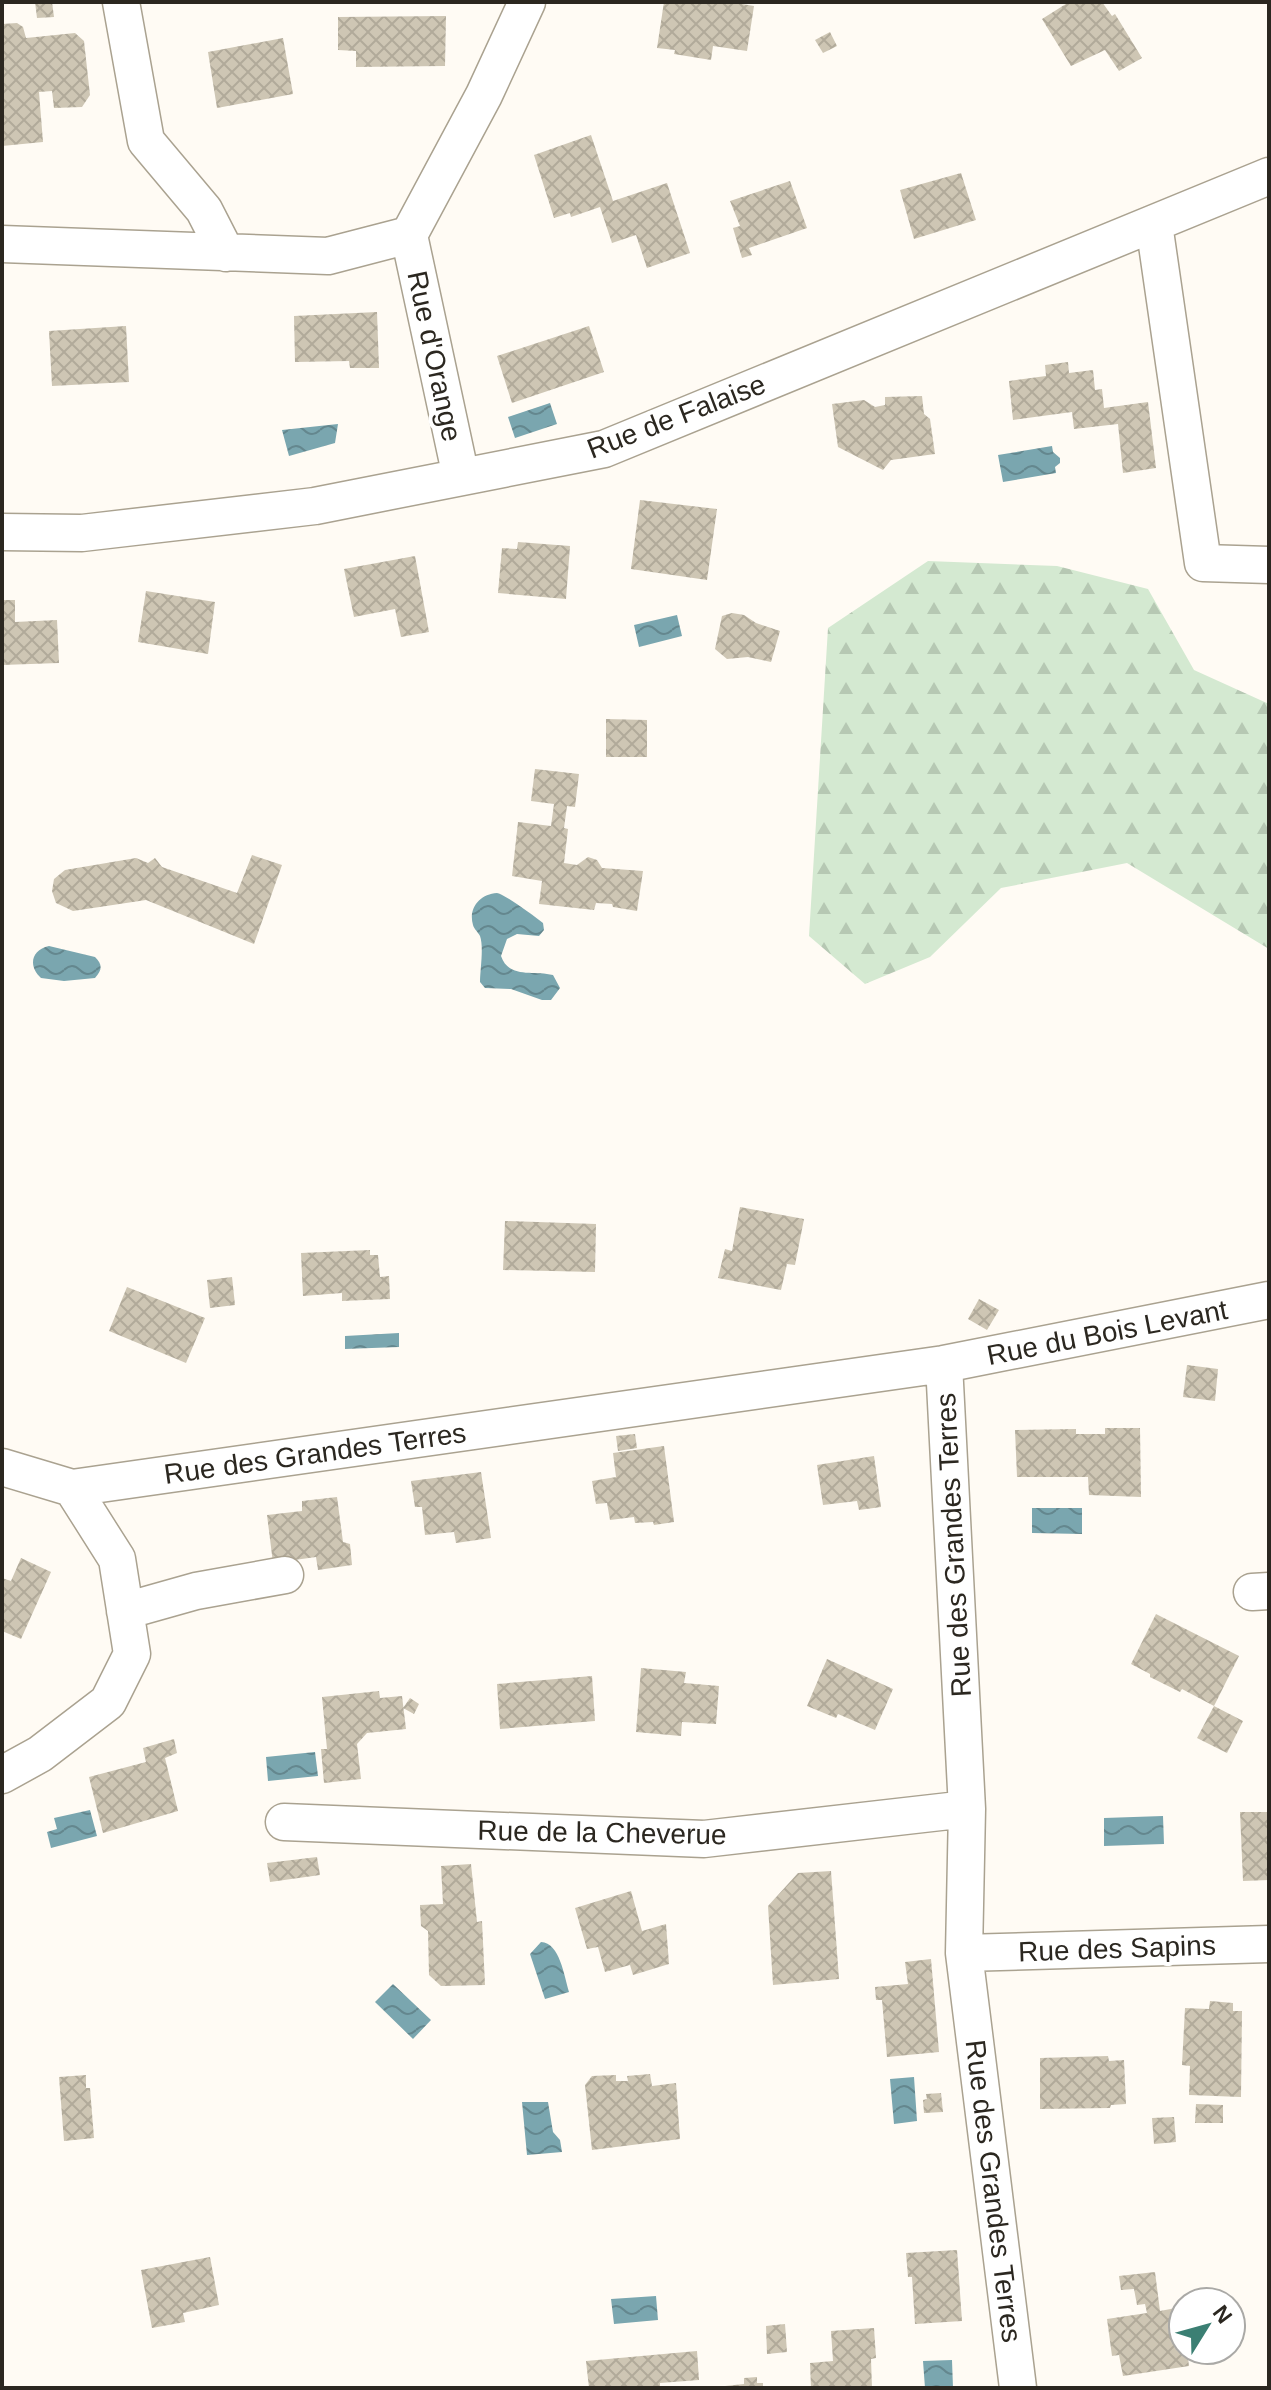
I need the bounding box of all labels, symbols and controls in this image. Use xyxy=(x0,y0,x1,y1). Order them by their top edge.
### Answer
street label: Rue d'Orange xyxy=(401,268,468,444)
street label: Rue de Falaise xyxy=(583,368,770,465)
street label: Rue du Bois Levant xyxy=(984,1294,1230,1371)
street label: Rue des Grandes Terres xyxy=(930,1392,977,1698)
street label: Rue des Grandes Terres xyxy=(162,1417,468,1490)
street label: Rue de la Cheverue xyxy=(477,1815,727,1850)
street label: Rue des Sapins xyxy=(1018,1930,1216,1967)
street label: Rue des Grandes Terres xyxy=(960,2038,1027,2344)
north arrow xyxy=(1167,2286,1247,2366)
text: N xyxy=(1208,2300,1237,2328)

